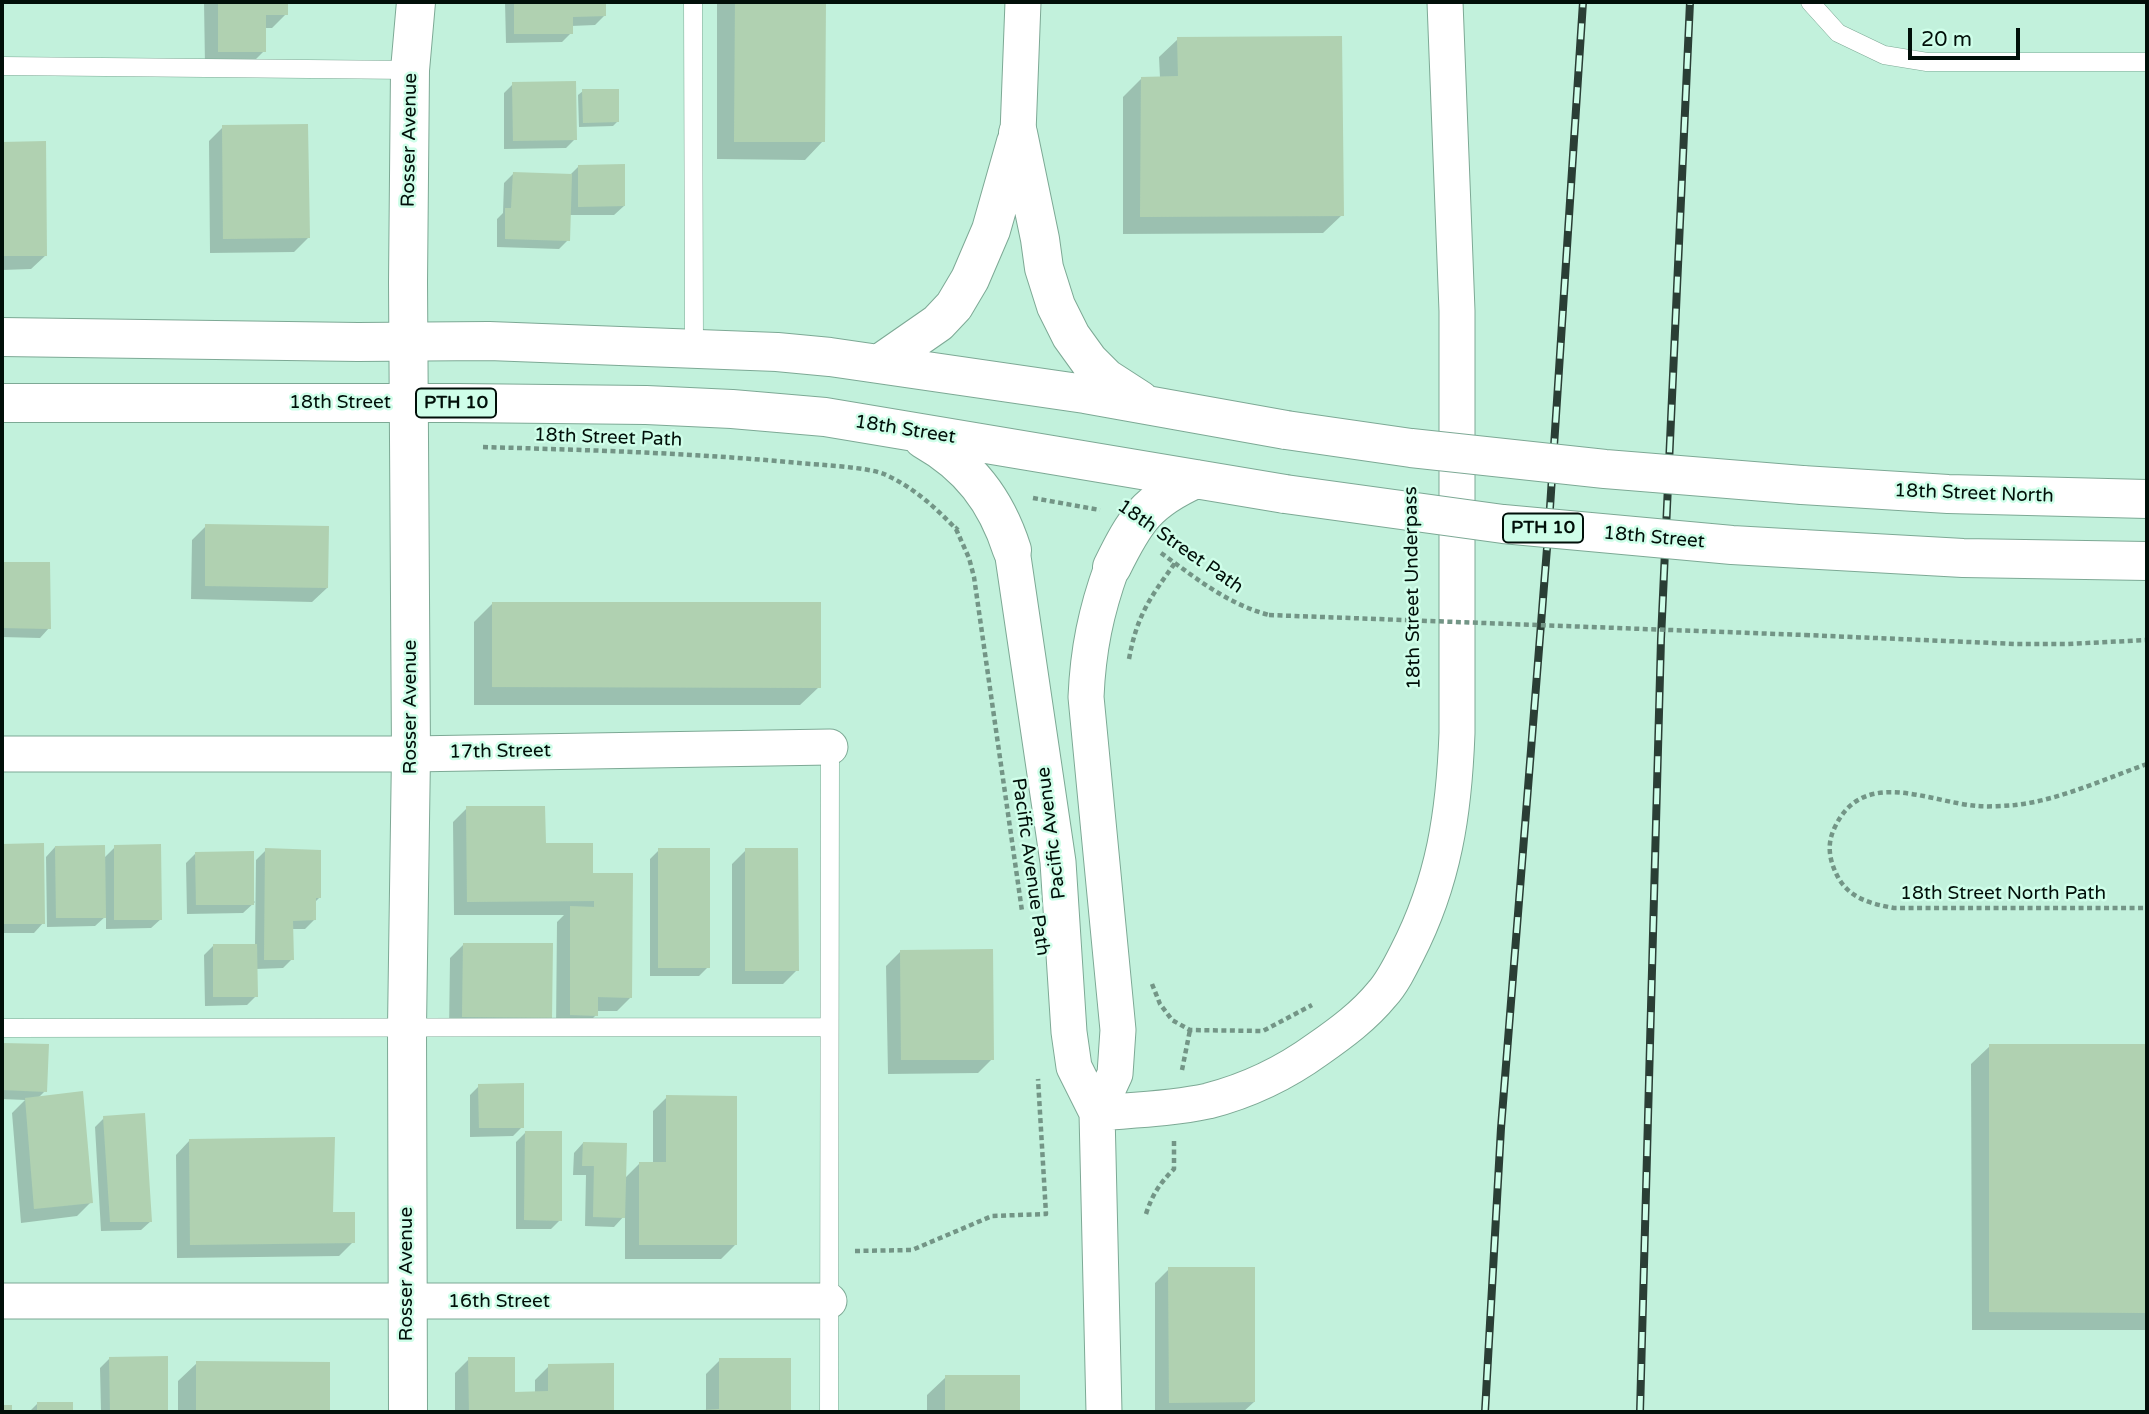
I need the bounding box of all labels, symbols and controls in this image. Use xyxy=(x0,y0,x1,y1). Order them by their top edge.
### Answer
scale bar xyxy=(1911,14,2023,58)
text: 20 m xyxy=(1921,27,1972,52)
street label: Rosser Avenue xyxy=(397,73,423,207)
road number: PTH 10 xyxy=(416,388,496,418)
street label: 18th Street xyxy=(289,392,391,414)
street label: 18th Street xyxy=(853,411,957,449)
street label: 18th Street Path xyxy=(533,424,683,452)
street label: 18th Street North xyxy=(1894,480,2054,508)
street label: 18th Street Underpass xyxy=(1400,486,1426,690)
street label: 18th Street Path xyxy=(1113,495,1247,599)
road number: PTH 10 xyxy=(1503,514,1583,542)
street label: 18th Street xyxy=(1602,522,1706,554)
street label: Rosser Avenue xyxy=(400,640,422,774)
street label: 17th Street xyxy=(449,740,551,764)
street label: Pacific Avenue xyxy=(1033,766,1071,900)
street label: Pacific Avenue Path xyxy=(1006,777,1054,957)
street label: 18th Street North Path xyxy=(1900,883,2106,905)
street label: Rosser Avenue xyxy=(396,1207,418,1341)
street label: 16th Street xyxy=(448,1291,550,1313)

